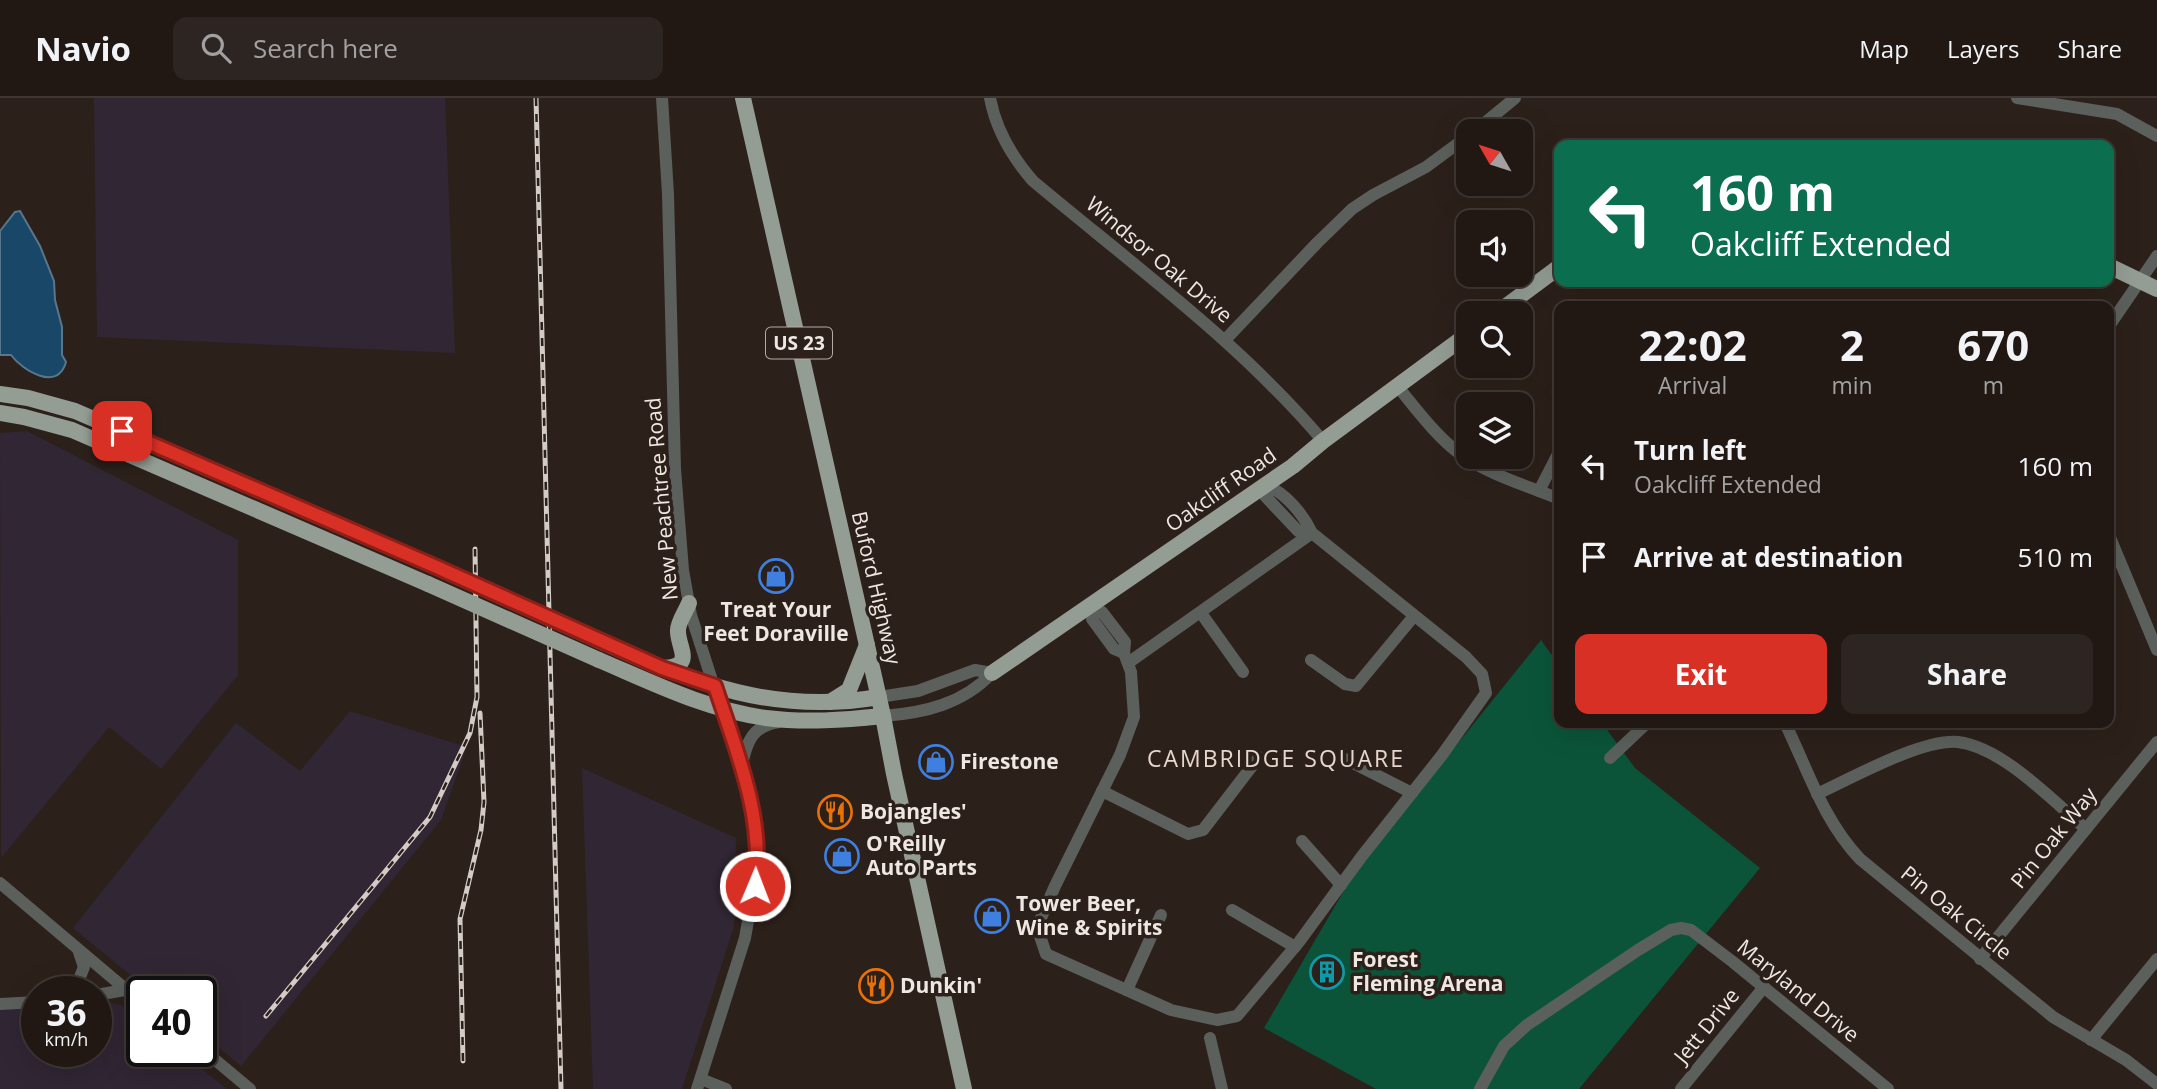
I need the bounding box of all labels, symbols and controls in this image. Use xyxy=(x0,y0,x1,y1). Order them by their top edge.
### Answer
search box xyxy=(173,17,663,80)
text: Navio xyxy=(35,26,131,71)
icon: search xyxy=(197,29,235,67)
text: Search here xyxy=(253,30,398,66)
text: Map xyxy=(1859,32,1909,65)
text: Layers xyxy=(1947,32,2020,65)
text: Share xyxy=(2058,32,2122,65)
north arrow xyxy=(1456,119,1533,196)
map controls xyxy=(1456,119,1533,469)
text: 160 m xyxy=(1690,159,1835,225)
icon: left xyxy=(1575,168,1666,259)
street label: Windsor Oak Drive xyxy=(1081,190,1239,329)
button: sound xyxy=(1456,210,1533,287)
text: Oakcliff Extended xyxy=(1690,222,1951,265)
button: search xyxy=(1456,301,1533,378)
text: 22:02 xyxy=(1639,316,1747,373)
text: 2 xyxy=(1840,316,1864,373)
text: 670 xyxy=(1957,316,2029,373)
road number: US 23 xyxy=(766,328,832,358)
text: Arrival xyxy=(1658,369,1727,401)
text: min xyxy=(1831,369,1873,401)
text: m xyxy=(1983,369,2004,401)
button: layers xyxy=(1456,392,1533,469)
street label: New Peachtree Road xyxy=(638,396,684,602)
pin xyxy=(92,401,152,461)
icon: arrive xyxy=(103,412,141,450)
text: Turn left xyxy=(1634,432,1746,468)
street label: Oakcliff Road xyxy=(1159,441,1281,538)
icon: left xyxy=(1575,447,1613,485)
text: 160 m xyxy=(2018,448,2093,484)
text: Oakcliff Extended xyxy=(1634,468,1822,500)
street label: Buford Highway xyxy=(846,508,908,668)
icon: arrive xyxy=(1575,538,1613,576)
text: Arrive at destination xyxy=(1634,539,1903,575)
text: 510 m xyxy=(2018,539,2093,575)
shop icon: Treat Your Feet Doraville xyxy=(757,557,795,595)
place label: Treat Your Feet Doraville xyxy=(703,595,849,647)
button: Exit xyxy=(1575,634,1827,714)
button: Share xyxy=(1841,634,2093,714)
district label: CAMBRIDGE SQUARE xyxy=(1147,742,1405,774)
shop icon: Firestone xyxy=(917,743,955,781)
place label: Firestone xyxy=(960,747,1059,775)
street label: Pin Oak Way xyxy=(2004,781,2103,894)
restaurant icon: Bojangles' xyxy=(816,793,854,831)
place label: Bojangles' xyxy=(860,797,967,825)
place label: O'Reilly Auto Parts xyxy=(866,829,977,881)
shop icon: O'Reilly Auto Parts xyxy=(823,837,861,875)
position arrow xyxy=(718,849,792,923)
street label: Pin Oak Circle xyxy=(1895,859,2018,966)
place label: Tower Beer, Wine & Spirits xyxy=(1016,889,1162,941)
shop icon: Tower Beer, Wine & Spirits xyxy=(973,897,1011,935)
street label: Maryland Drive xyxy=(1732,932,1865,1048)
place label: Forest Fleming Arena xyxy=(1352,945,1503,997)
building icon: Forest Fleming Arena xyxy=(1308,953,1346,991)
restaurant icon: Dunkin' xyxy=(857,967,895,1005)
place label: Dunkin' xyxy=(900,971,982,999)
speed limit sign: 40 xyxy=(126,976,217,1067)
street label: Jett Drive xyxy=(1666,982,1745,1070)
text: 36 xyxy=(46,989,87,1036)
text: km/h xyxy=(45,1027,88,1051)

